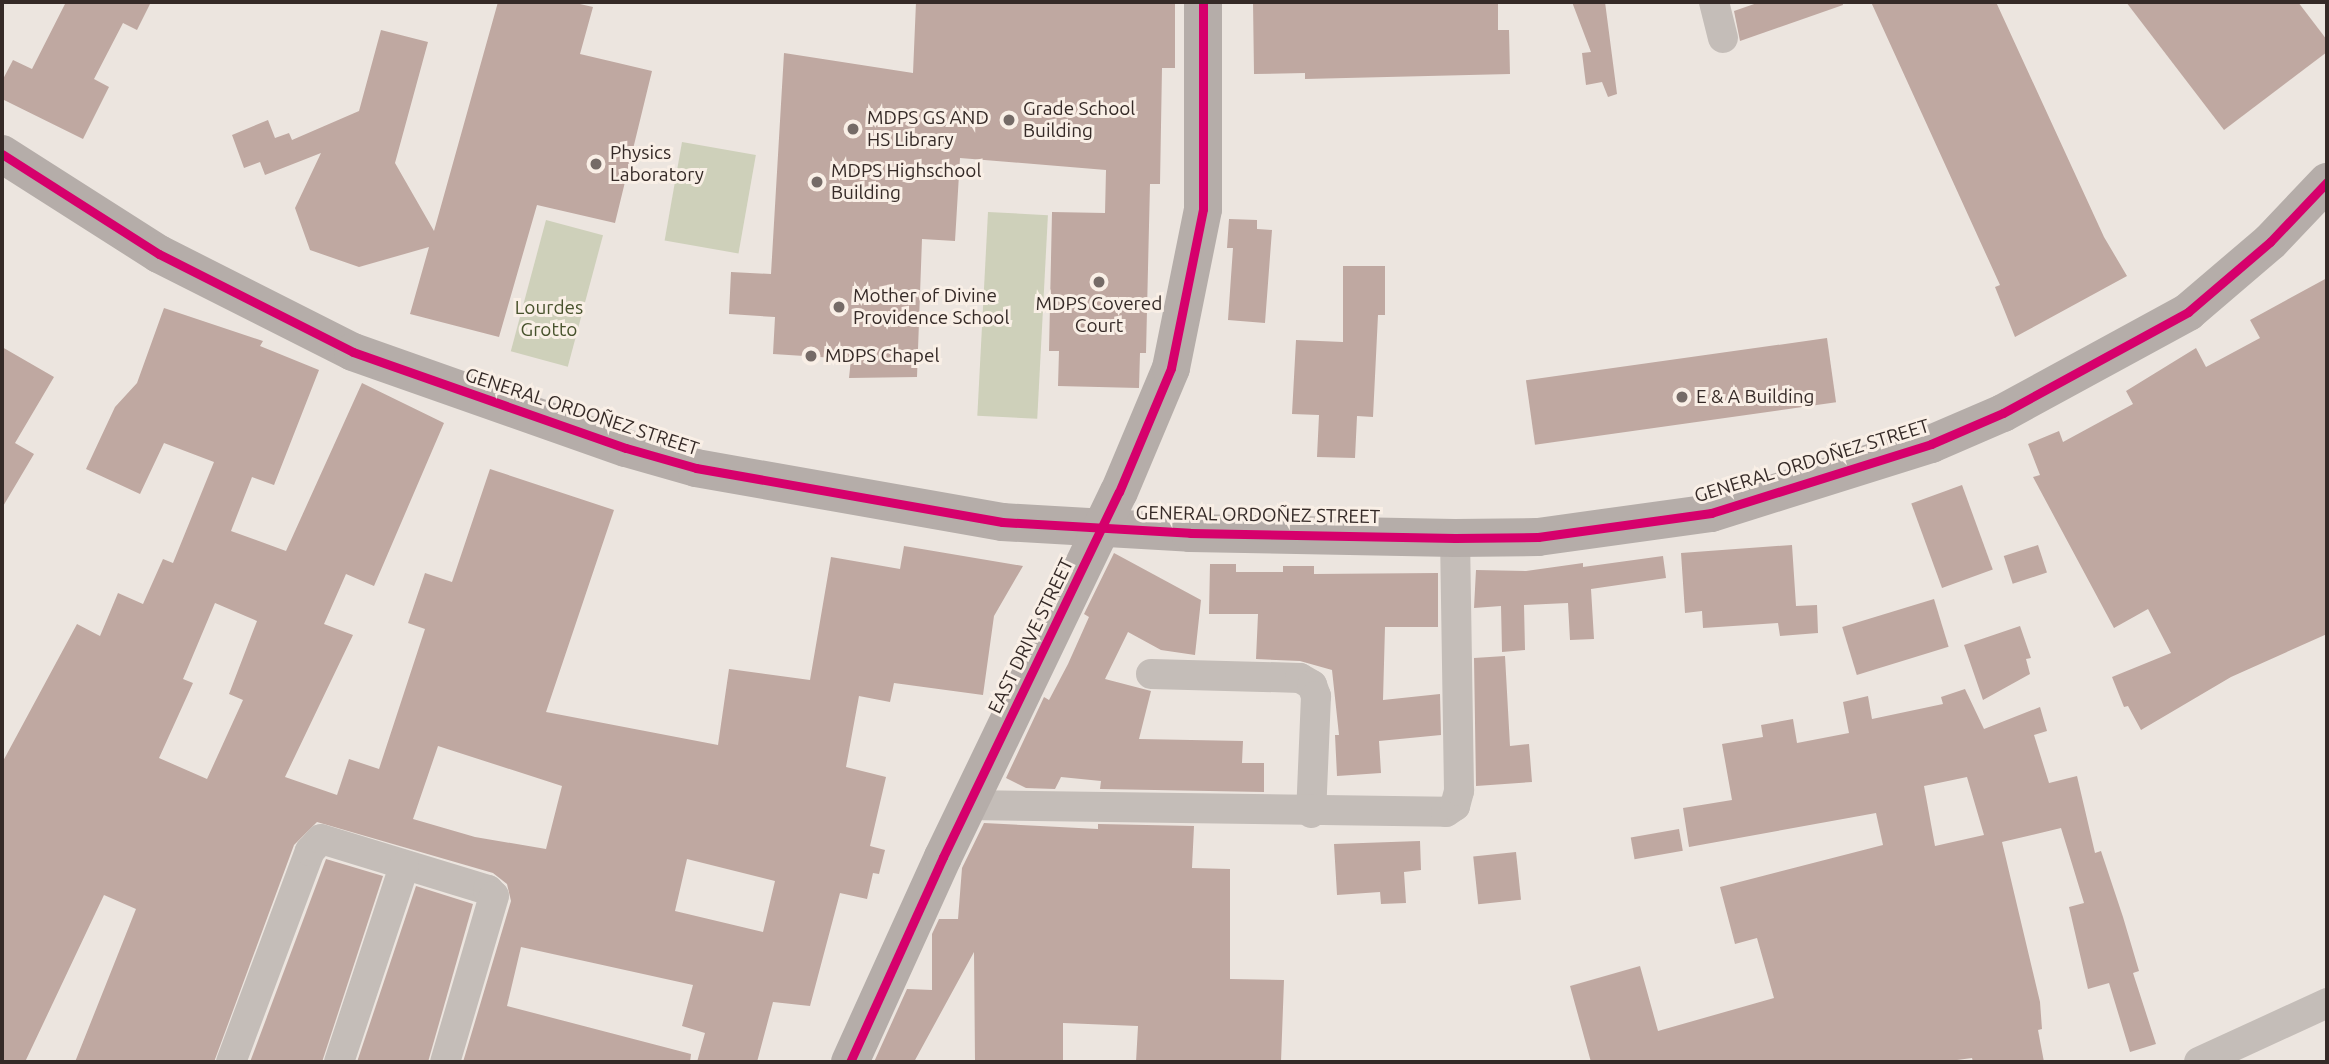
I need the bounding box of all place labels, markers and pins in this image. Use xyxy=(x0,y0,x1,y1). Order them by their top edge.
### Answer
place label: Grade School Building xyxy=(1023,98,1135,142)
place label: MDPS GS AND HS Library xyxy=(867,107,989,151)
marker: Grade School Building xyxy=(1001,112,1017,128)
marker: MDPS GS AND HS Library xyxy=(845,121,861,137)
place label: Physics Laboratory xyxy=(610,142,704,186)
marker: Physics Laboratory xyxy=(588,156,604,172)
place label: MDPS Highschool Building xyxy=(831,160,981,204)
marker: MDPS Highschool Building xyxy=(809,174,825,190)
marker: MDPS Covered Court xyxy=(1091,274,1107,290)
place label: Mother of Divine Providence School xyxy=(853,285,1009,329)
place label: MDPS Covered Court xyxy=(1036,293,1162,337)
marker: Mother of Divine Providence School xyxy=(831,299,847,315)
place label: MDPS Chapel xyxy=(825,345,939,367)
marker: MDPS Chapel xyxy=(803,348,819,364)
place label: E & A Building xyxy=(1696,386,1815,408)
marker: E & A Building xyxy=(1674,389,1690,405)

